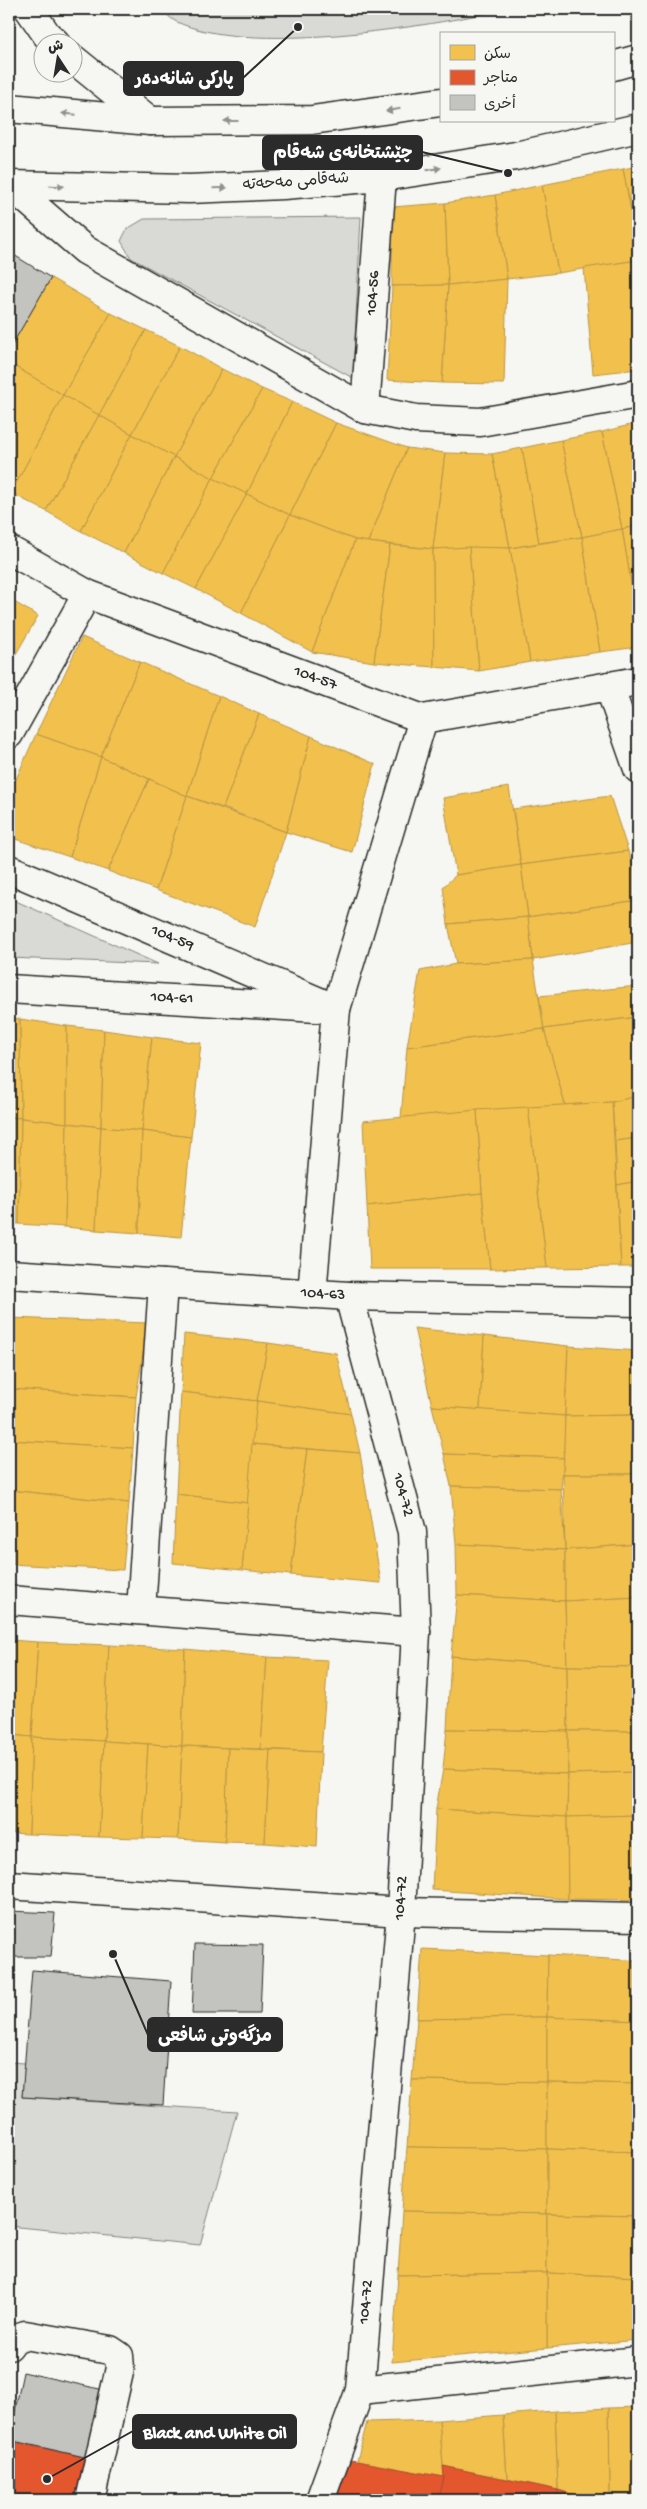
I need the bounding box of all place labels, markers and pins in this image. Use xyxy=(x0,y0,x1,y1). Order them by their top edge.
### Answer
callout: پارکی شانەدەر xyxy=(124,62,243,95)
callout: چێشتخانەی شەقام xyxy=(263,136,422,169)
callout: مزگەوتی شافعی xyxy=(148,2018,282,2051)
callout: Black and White Oil xyxy=(133,2415,296,2448)

